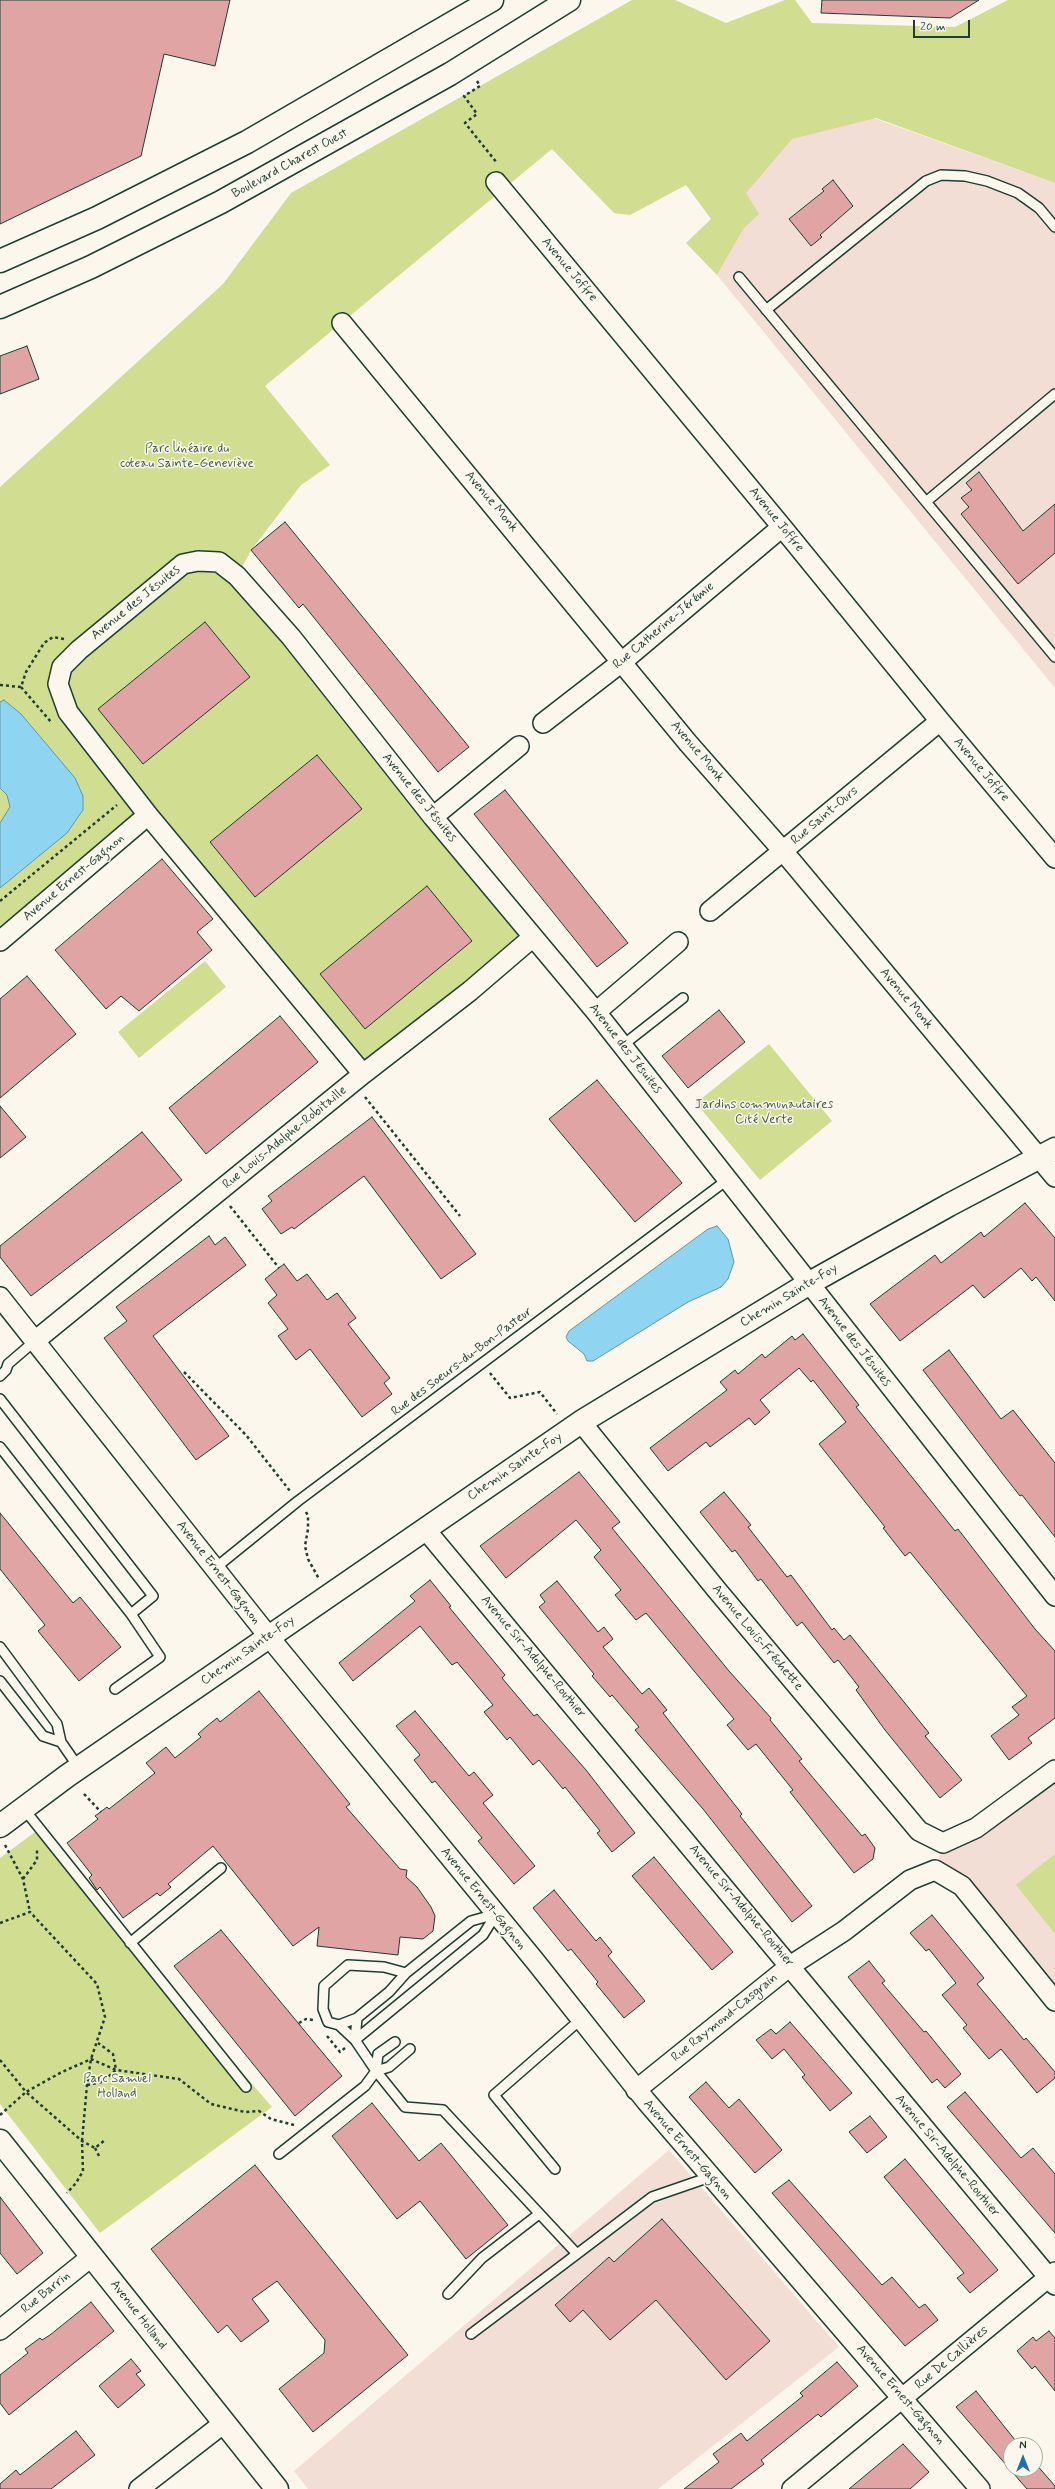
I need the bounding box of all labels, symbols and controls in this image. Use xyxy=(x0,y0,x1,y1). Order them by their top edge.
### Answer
scale bar xyxy=(915,12,972,38)
text: 20 m xyxy=(920,19,946,35)
street label: Boulevard Charest Ouest xyxy=(229,126,351,202)
street label: Avenue Joffre xyxy=(538,235,600,305)
park label: Parc linéaire du coteau Sainte-Geneviève xyxy=(120,441,254,472)
street label: Avenue Monk xyxy=(461,468,521,536)
street label: Avenue Joffre xyxy=(745,484,807,556)
street label: Avenue des Jésuites xyxy=(88,562,184,644)
street label: Rue Catherine-Jérémie xyxy=(610,579,718,673)
street label: Avenue Monk xyxy=(667,718,727,786)
street label: Avenue Joffre xyxy=(950,735,1012,805)
street label: Avenue des Jésuites xyxy=(378,750,460,846)
street label: Rue Saint-Ours xyxy=(788,783,862,849)
street label: Avenue Ernest-Gagnon xyxy=(20,831,128,925)
street label: Avenue Monk xyxy=(876,965,936,1033)
street label: Avenue des Jésuites xyxy=(585,1001,665,1097)
street label: Rue Louis-Adolphe-Robitaille xyxy=(220,1083,350,1193)
park label: Jardins communautaires Cité Verte xyxy=(695,1097,833,1128)
street label: Chemin Sainte-Foy xyxy=(738,1261,840,1331)
street label: Avenue des Jésuites xyxy=(814,1294,894,1390)
street label: Rue des Soeurs-du-Bon-Pasteur xyxy=(389,1304,535,1420)
street label: Chemin Sainte-Foy xyxy=(465,1430,565,1504)
street label: Avenue Ernest-Gagnon xyxy=(173,1518,263,1628)
street label: Avenue Louis-Fréchette xyxy=(708,1582,806,1694)
street label: Avenue Sir-Adolphe-Routhier xyxy=(477,1593,589,1721)
street label: Chemin Sainte-Foy xyxy=(198,1613,298,1689)
street label: Avenue Sir-Adolphe-Routhier xyxy=(685,1842,797,1970)
street label: Avenue Ernest-Gagnon xyxy=(437,1845,529,1953)
street label: Rue Raymond-Casgrain xyxy=(669,1970,781,2066)
park label: Parc Samuel Holland xyxy=(83,2071,151,2102)
street label: Avenue Sir-Adolphe-Routhier xyxy=(891,2092,1003,2220)
street label: Avenue Ernest-Gagnon xyxy=(639,2097,735,2203)
street label: Rue Barrin xyxy=(18,2268,74,2318)
street label: Avenue Holland xyxy=(106,2277,170,2353)
street label: Rue De Callières xyxy=(912,2323,992,2393)
street label: Avenue Ernest-Gagnon xyxy=(852,2342,948,2448)
north arrow xyxy=(1003,2437,1043,2477)
text: N xyxy=(1019,2439,1027,2453)

